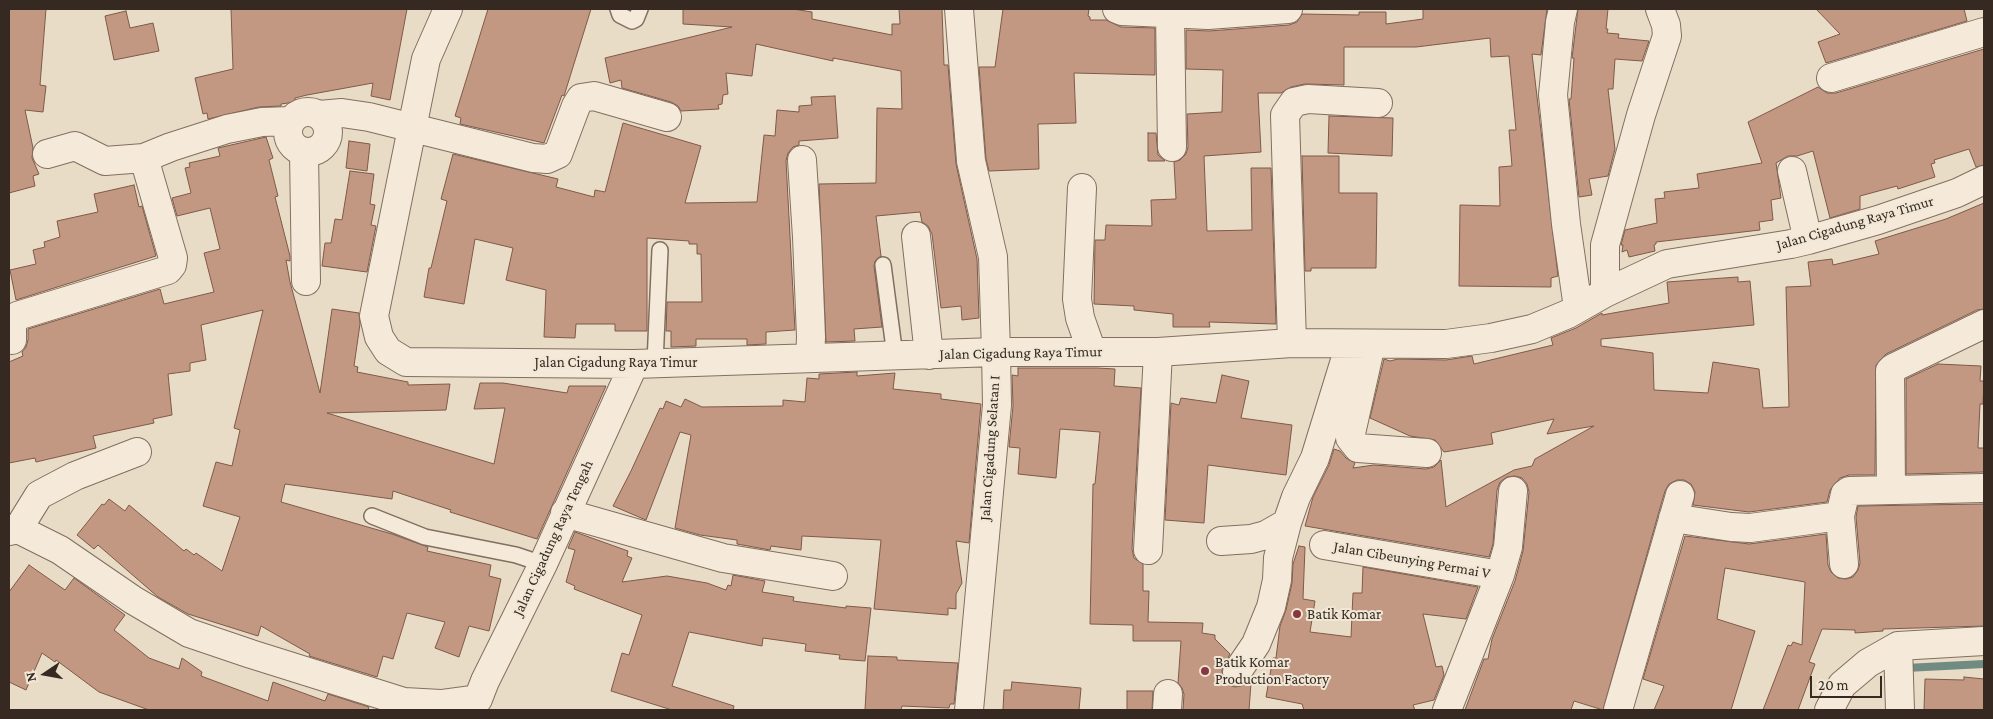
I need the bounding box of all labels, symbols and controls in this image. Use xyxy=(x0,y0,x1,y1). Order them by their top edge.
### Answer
street label: Jalan Cigadung Raya Timur xyxy=(1774,192,1936,254)
street label: Jalan Cigadung Raya Timur xyxy=(939,343,1103,363)
street label: Jalan Cigadung Raya Timur xyxy=(534,353,698,371)
street label: Jalan Cigadung Selatan I xyxy=(976,375,1004,521)
street label: Jalan Cigadung Raya Tengah xyxy=(509,457,597,619)
street label: Jalan Cibeunying Permai V xyxy=(1332,537,1492,583)
place label: Batik Komar xyxy=(1307,605,1381,623)
marker: Batik Komar xyxy=(1291,608,1303,620)
north arrow xyxy=(20,649,70,699)
place label: Batik Komar Production Factory xyxy=(1215,653,1329,688)
marker: Batik Komar Production Factory xyxy=(1199,665,1211,677)
scale bar xyxy=(1813,666,1886,698)
text: N xyxy=(22,671,39,683)
text: 20 m xyxy=(1818,677,1849,693)

